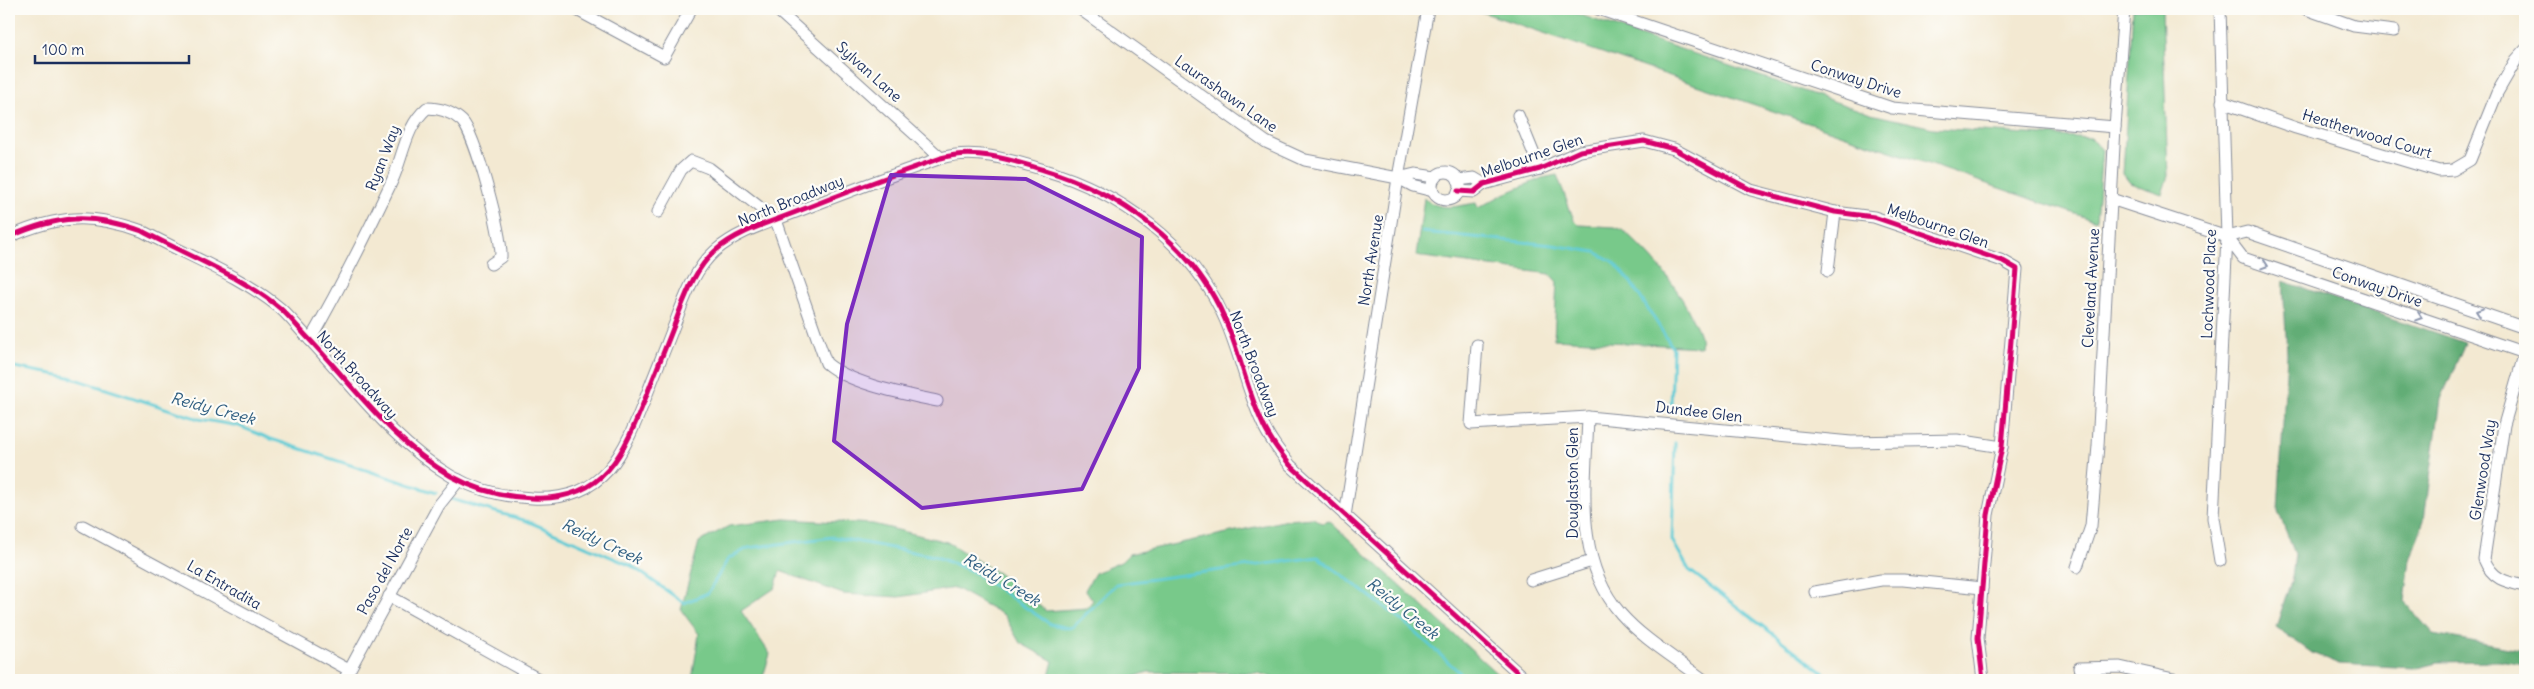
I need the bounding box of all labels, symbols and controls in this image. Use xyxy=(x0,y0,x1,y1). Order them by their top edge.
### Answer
scale bar xyxy=(35,32,189,64)
street label: Sylvan Lane xyxy=(833,37,906,106)
text: 100 m xyxy=(42,40,84,59)
street label: Laurashawn Lane xyxy=(1171,51,1281,136)
street label: Conway Drive xyxy=(1808,55,1904,102)
street label: Heatherwood Court xyxy=(2300,105,2434,162)
street label: Ryan Way xyxy=(361,122,404,193)
street label: Melbourne Glen xyxy=(1478,129,1586,182)
street label: North Broadway xyxy=(735,171,846,230)
street label: Melbourne Glen xyxy=(1885,199,1992,252)
street label: North Avenue xyxy=(1354,213,1387,307)
street label: Cleveland Avenue xyxy=(2078,228,2103,348)
street label: Lochwood Place xyxy=(2197,229,2220,339)
one-way arrow xyxy=(2260,259,2268,269)
street label: Conway Drive xyxy=(2329,262,2425,311)
street label: North Broadway xyxy=(1225,308,1283,420)
one-way arrow xyxy=(2475,308,2484,318)
one-way arrow xyxy=(2414,311,2422,321)
street label: North Broadway xyxy=(313,327,402,423)
water label: Reidy Creek xyxy=(169,387,259,429)
street label: Dundee Glen xyxy=(1654,397,1744,426)
street label: Glenwood Way xyxy=(2465,418,2500,522)
street label: Douglaston Glen xyxy=(1563,427,1582,539)
water label: Reidy Creek xyxy=(559,514,647,569)
street label: Paso del Norte xyxy=(353,523,417,618)
water label: Reidy Creek xyxy=(960,548,1046,611)
street label: La Entradita xyxy=(184,556,265,614)
water label: Reidy Creek xyxy=(1363,573,1444,644)

